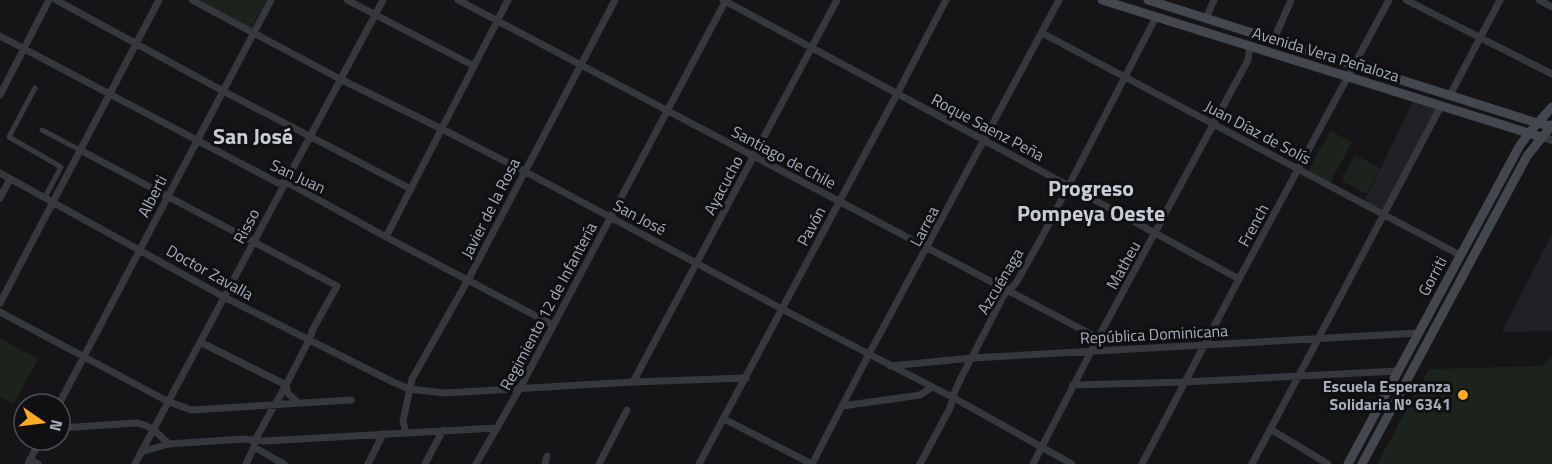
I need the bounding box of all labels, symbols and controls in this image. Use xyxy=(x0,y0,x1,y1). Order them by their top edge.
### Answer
street label: Avenida Vera Peñaloza xyxy=(1250,20,1402,88)
street label: Roque Saenz Peña xyxy=(927,87,1049,167)
street label: Juan Díaz de Solís xyxy=(1200,94,1316,170)
district label: San José xyxy=(213,119,293,153)
street label: Santiago de Chile xyxy=(728,119,840,195)
street label: Ayacucho xyxy=(697,151,749,219)
street label: San Juan xyxy=(266,153,330,199)
street label: Javier de la Rosa xyxy=(454,154,526,262)
street label: Alberti xyxy=(131,171,173,221)
district label: Progreso Pompeya Oeste xyxy=(1017,171,1165,230)
street label: San José xyxy=(609,193,671,241)
street label: French xyxy=(1232,199,1274,251)
street label: Pavón xyxy=(791,202,831,250)
street label: Larrea xyxy=(903,202,945,250)
street label: Risso xyxy=(227,204,265,248)
street label: Regimiento 12 de Infantería xyxy=(493,218,603,394)
street label: Matheu xyxy=(1100,236,1146,294)
street label: Doctor Zavalla xyxy=(162,238,258,306)
street label: Azcuénaga xyxy=(971,243,1029,319)
street label: Gorriti xyxy=(1412,252,1452,300)
street label: República Dominicana xyxy=(1079,318,1229,350)
place label: Escuela Esperanza Solidaria Nº 6341 xyxy=(1323,374,1451,416)
marker: Escuela Esperanza Solidaria Nº 6341 xyxy=(1456,388,1470,402)
north arrow xyxy=(12,392,72,452)
text: N xyxy=(44,417,70,434)

